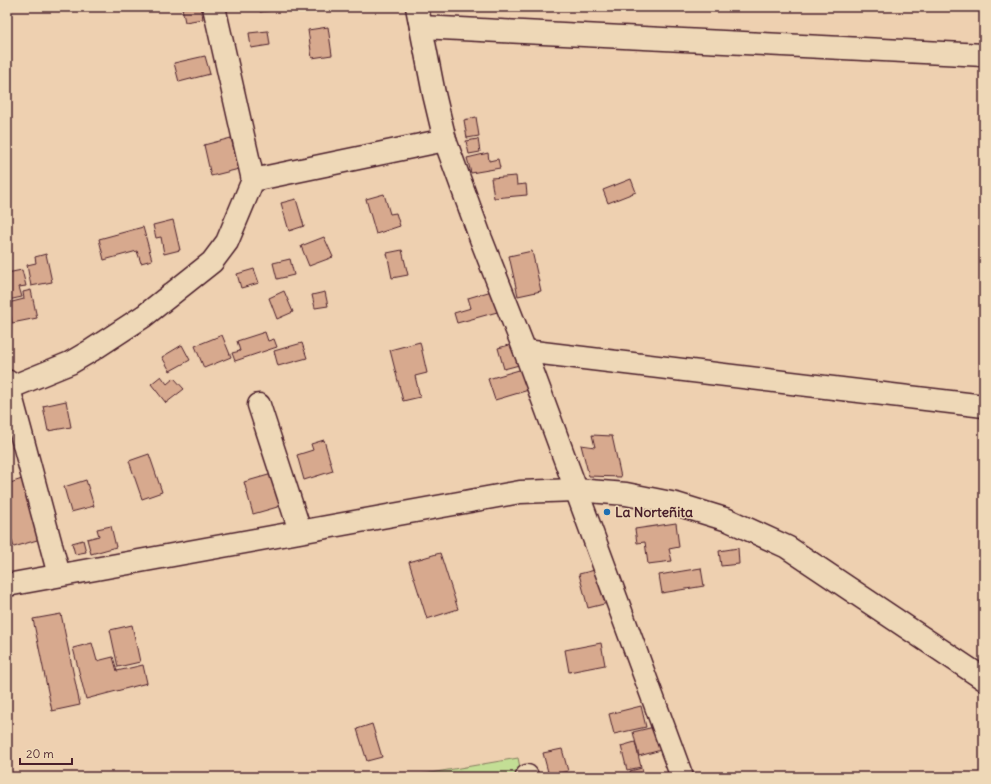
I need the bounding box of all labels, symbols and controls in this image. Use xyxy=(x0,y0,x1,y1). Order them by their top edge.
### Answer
place label: La Norteñita xyxy=(615,503,693,521)
marker: La Norteñita xyxy=(602,507,612,517)
scale bar xyxy=(20,740,72,766)
text: 20 m xyxy=(26,746,54,761)

